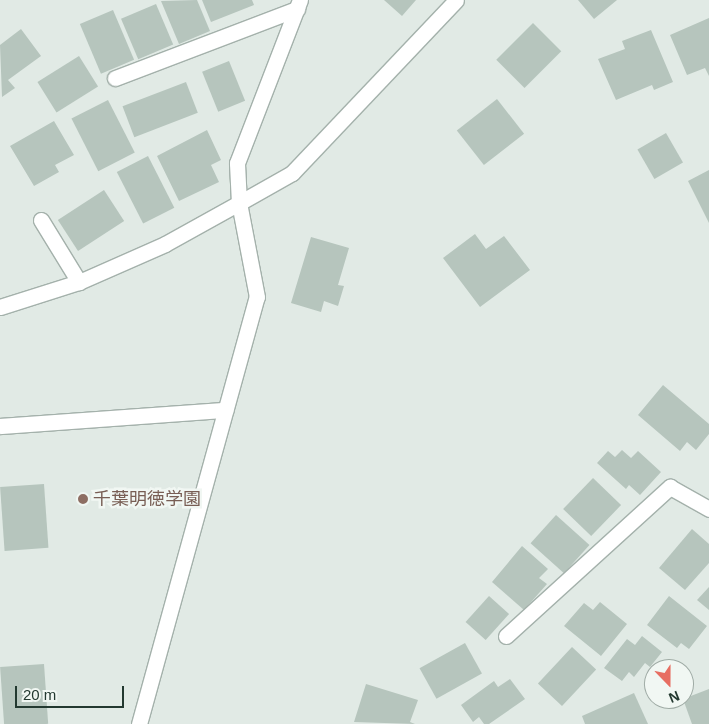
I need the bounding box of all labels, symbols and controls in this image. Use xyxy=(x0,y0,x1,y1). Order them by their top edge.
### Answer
place label: 千葉明徳学園 xyxy=(93,488,201,510)
marker: 千葉明徳学園 xyxy=(77,493,89,505)
north arrow xyxy=(644,659,694,709)
scale bar xyxy=(18,676,126,708)
text: 20 m xyxy=(23,686,56,703)
text: N xyxy=(667,688,682,706)

